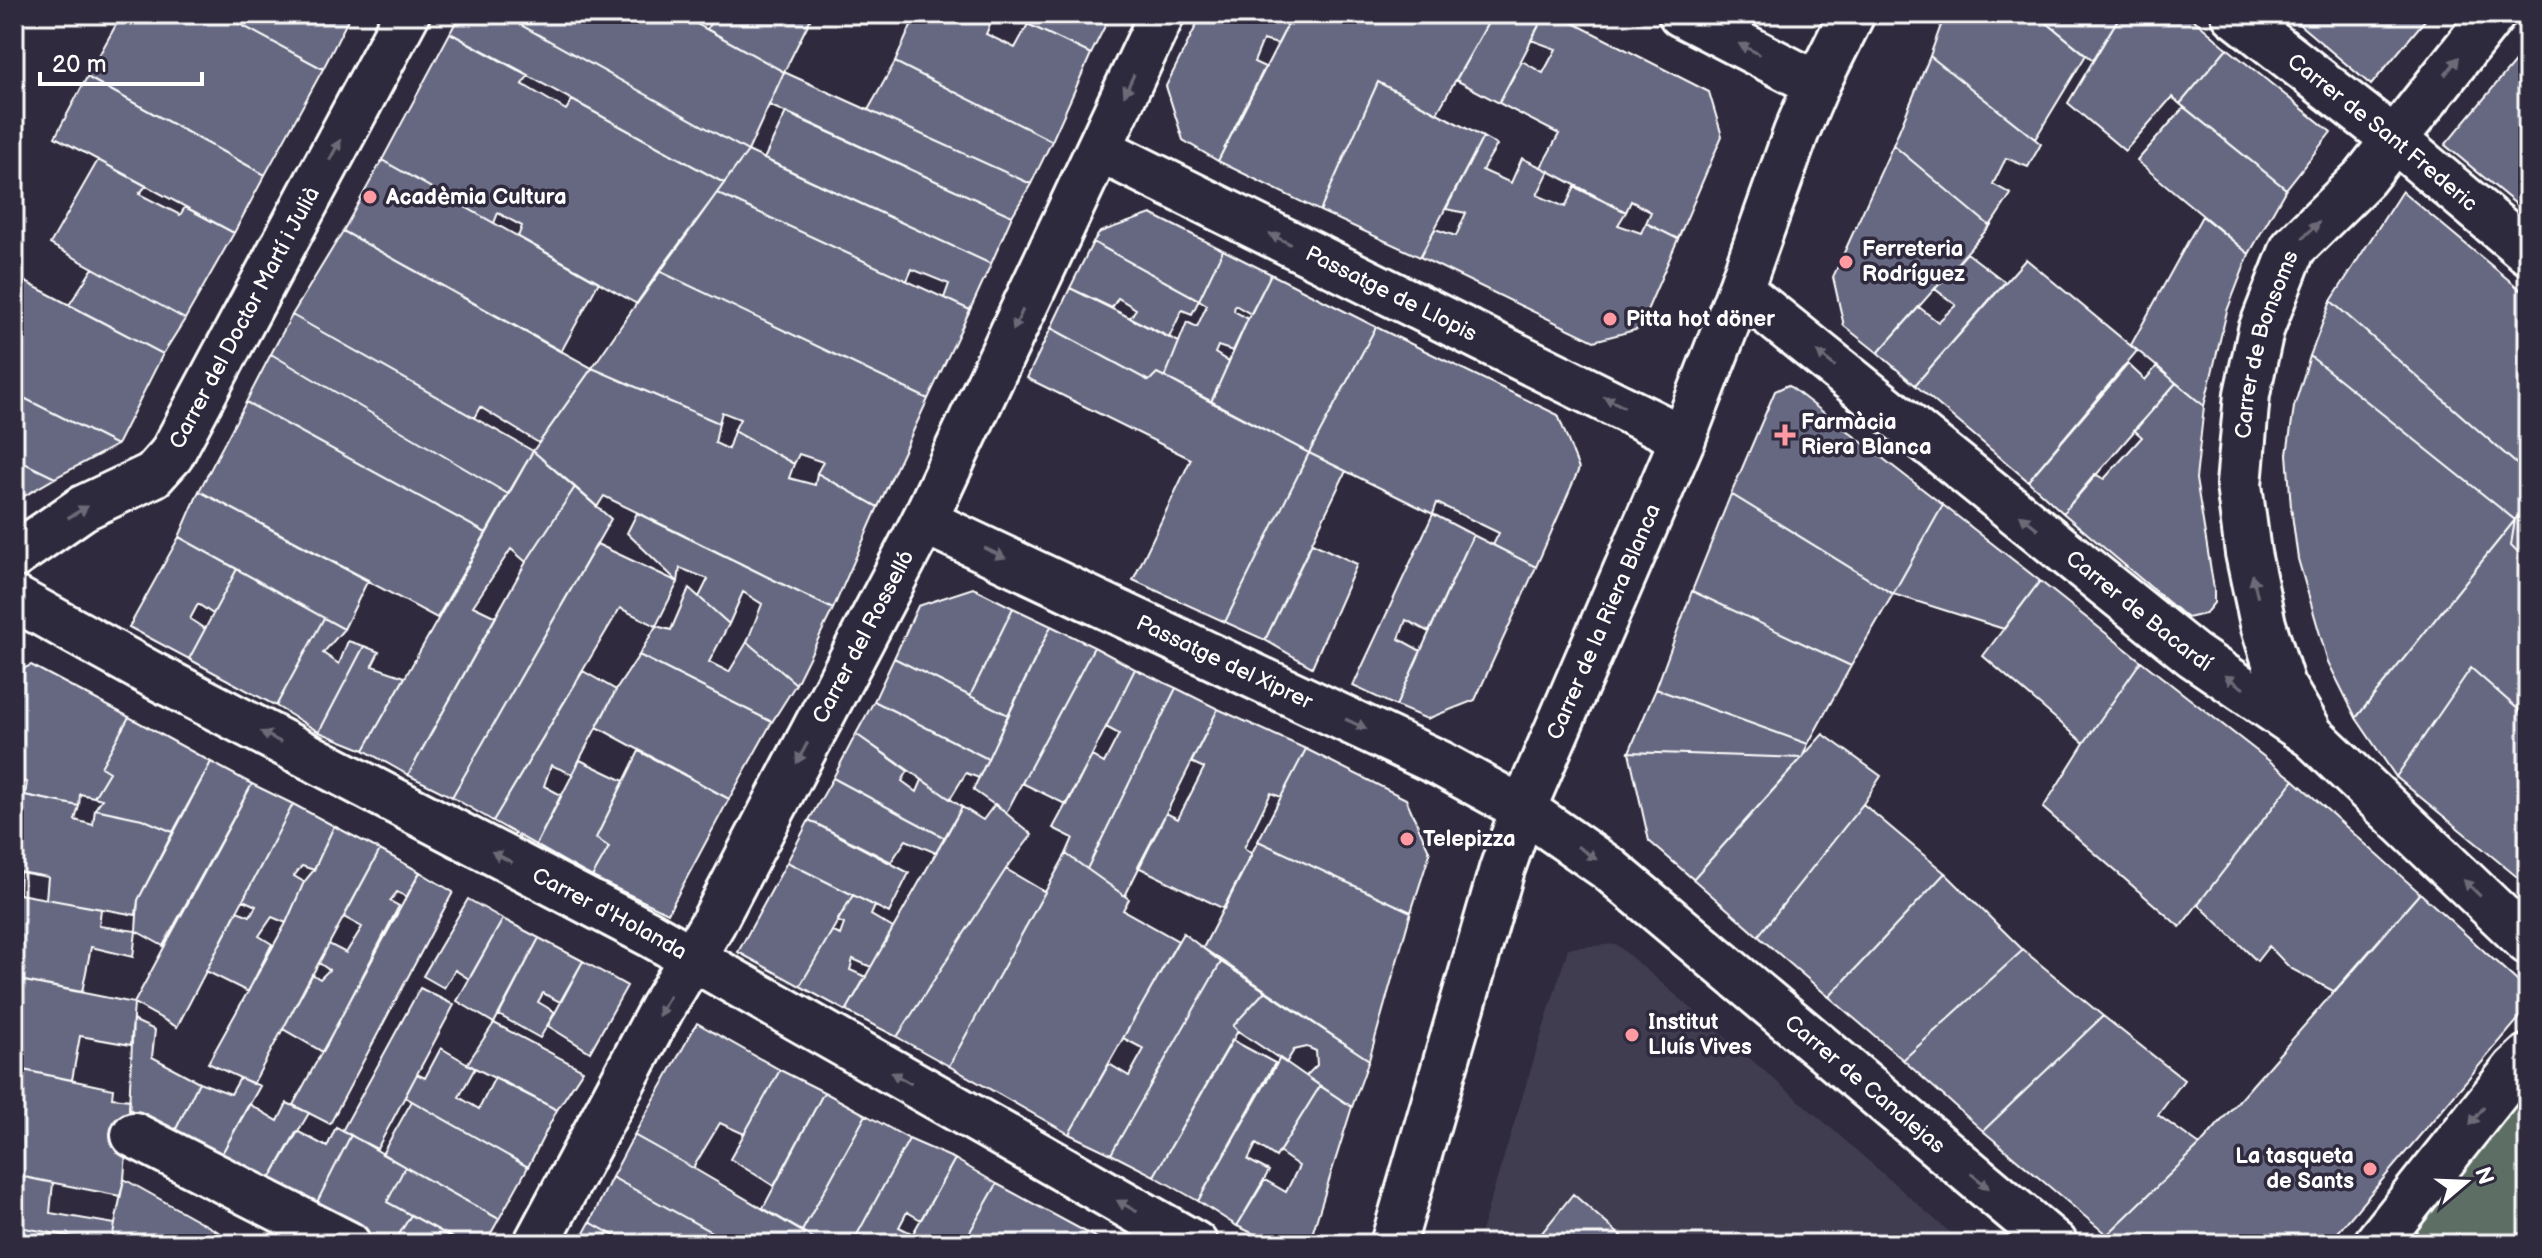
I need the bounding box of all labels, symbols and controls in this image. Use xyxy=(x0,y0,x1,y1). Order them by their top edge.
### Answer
scale bar xyxy=(40,36,202,86)
one-way arrow xyxy=(1738,42,1761,55)
street label: Carrer de Sant Frederic xyxy=(2282,48,2483,217)
text: 20 m xyxy=(52,50,107,79)
one-way arrow xyxy=(2444,56,2460,76)
one-way arrow xyxy=(1122,73,1136,97)
one-way arrow xyxy=(328,139,341,162)
street label: Carrer del Doctor Martí i Julià xyxy=(163,182,326,453)
place label: Acadèmia Cultura xyxy=(385,184,567,211)
marker: Acadèmia Cultura xyxy=(361,188,379,206)
one-way arrow xyxy=(2301,222,2320,240)
one-way arrow xyxy=(1268,232,1292,246)
place label: Ferreteria Rodríguez xyxy=(1862,236,1965,288)
street label: Passatge de Llopis xyxy=(1301,240,1481,347)
street label: Carrer de Bonsoms xyxy=(2230,246,2304,440)
marker: Ferreteria Rodríguez xyxy=(1837,253,1855,271)
place label: Pitta hot döner xyxy=(1626,306,1775,333)
one-way arrow xyxy=(1011,309,1025,332)
marker: Pitta hot döner xyxy=(1601,310,1619,328)
one-way arrow xyxy=(1816,352,1836,368)
one-way arrow xyxy=(1603,395,1626,409)
place label: Farmàcia Riera Blanca xyxy=(1801,409,1932,461)
marker: Farmàcia Riera Blanca xyxy=(1776,426,1794,444)
street label: Carrer de la Riera Blanca xyxy=(1541,500,1666,744)
one-way arrow xyxy=(67,505,90,519)
one-way arrow xyxy=(2019,514,2039,531)
street label: Carrer del Rosselló xyxy=(807,545,920,728)
street label: Carrer de Bacardí xyxy=(2060,545,2218,678)
one-way arrow xyxy=(983,546,1006,560)
one-way arrow xyxy=(2248,573,2261,598)
street label: Passatge del Xiprer xyxy=(1132,609,1318,716)
one-way arrow xyxy=(2223,675,2244,690)
one-way arrow xyxy=(1344,717,1368,731)
one-way arrow xyxy=(260,730,283,743)
one-way arrow xyxy=(795,741,808,764)
place label: Telepizza xyxy=(1423,826,1516,853)
marker: Telepizza xyxy=(1398,830,1416,848)
one-way arrow xyxy=(1576,845,1598,860)
one-way arrow xyxy=(490,851,513,864)
street label: Carrer d'Holanda xyxy=(528,861,692,966)
one-way arrow xyxy=(2463,880,2482,898)
one-way arrow xyxy=(657,994,671,1017)
place label: Institut Lluís Vives xyxy=(1648,1009,1752,1061)
street label: Carrer de Canalejas xyxy=(1779,1009,1951,1159)
marker: Institut Lluís Vives xyxy=(1623,1026,1641,1044)
one-way arrow xyxy=(889,1071,912,1085)
one-way arrow xyxy=(2469,1106,2486,1126)
north arrow xyxy=(2426,1142,2506,1222)
place label: La tasqueta de Sants xyxy=(2235,1143,2354,1195)
marker: La tasqueta de Sants xyxy=(2361,1160,2379,1178)
text: N xyxy=(2468,1164,2499,1188)
one-way arrow xyxy=(1970,1172,1990,1189)
one-way arrow xyxy=(1116,1199,1138,1213)

